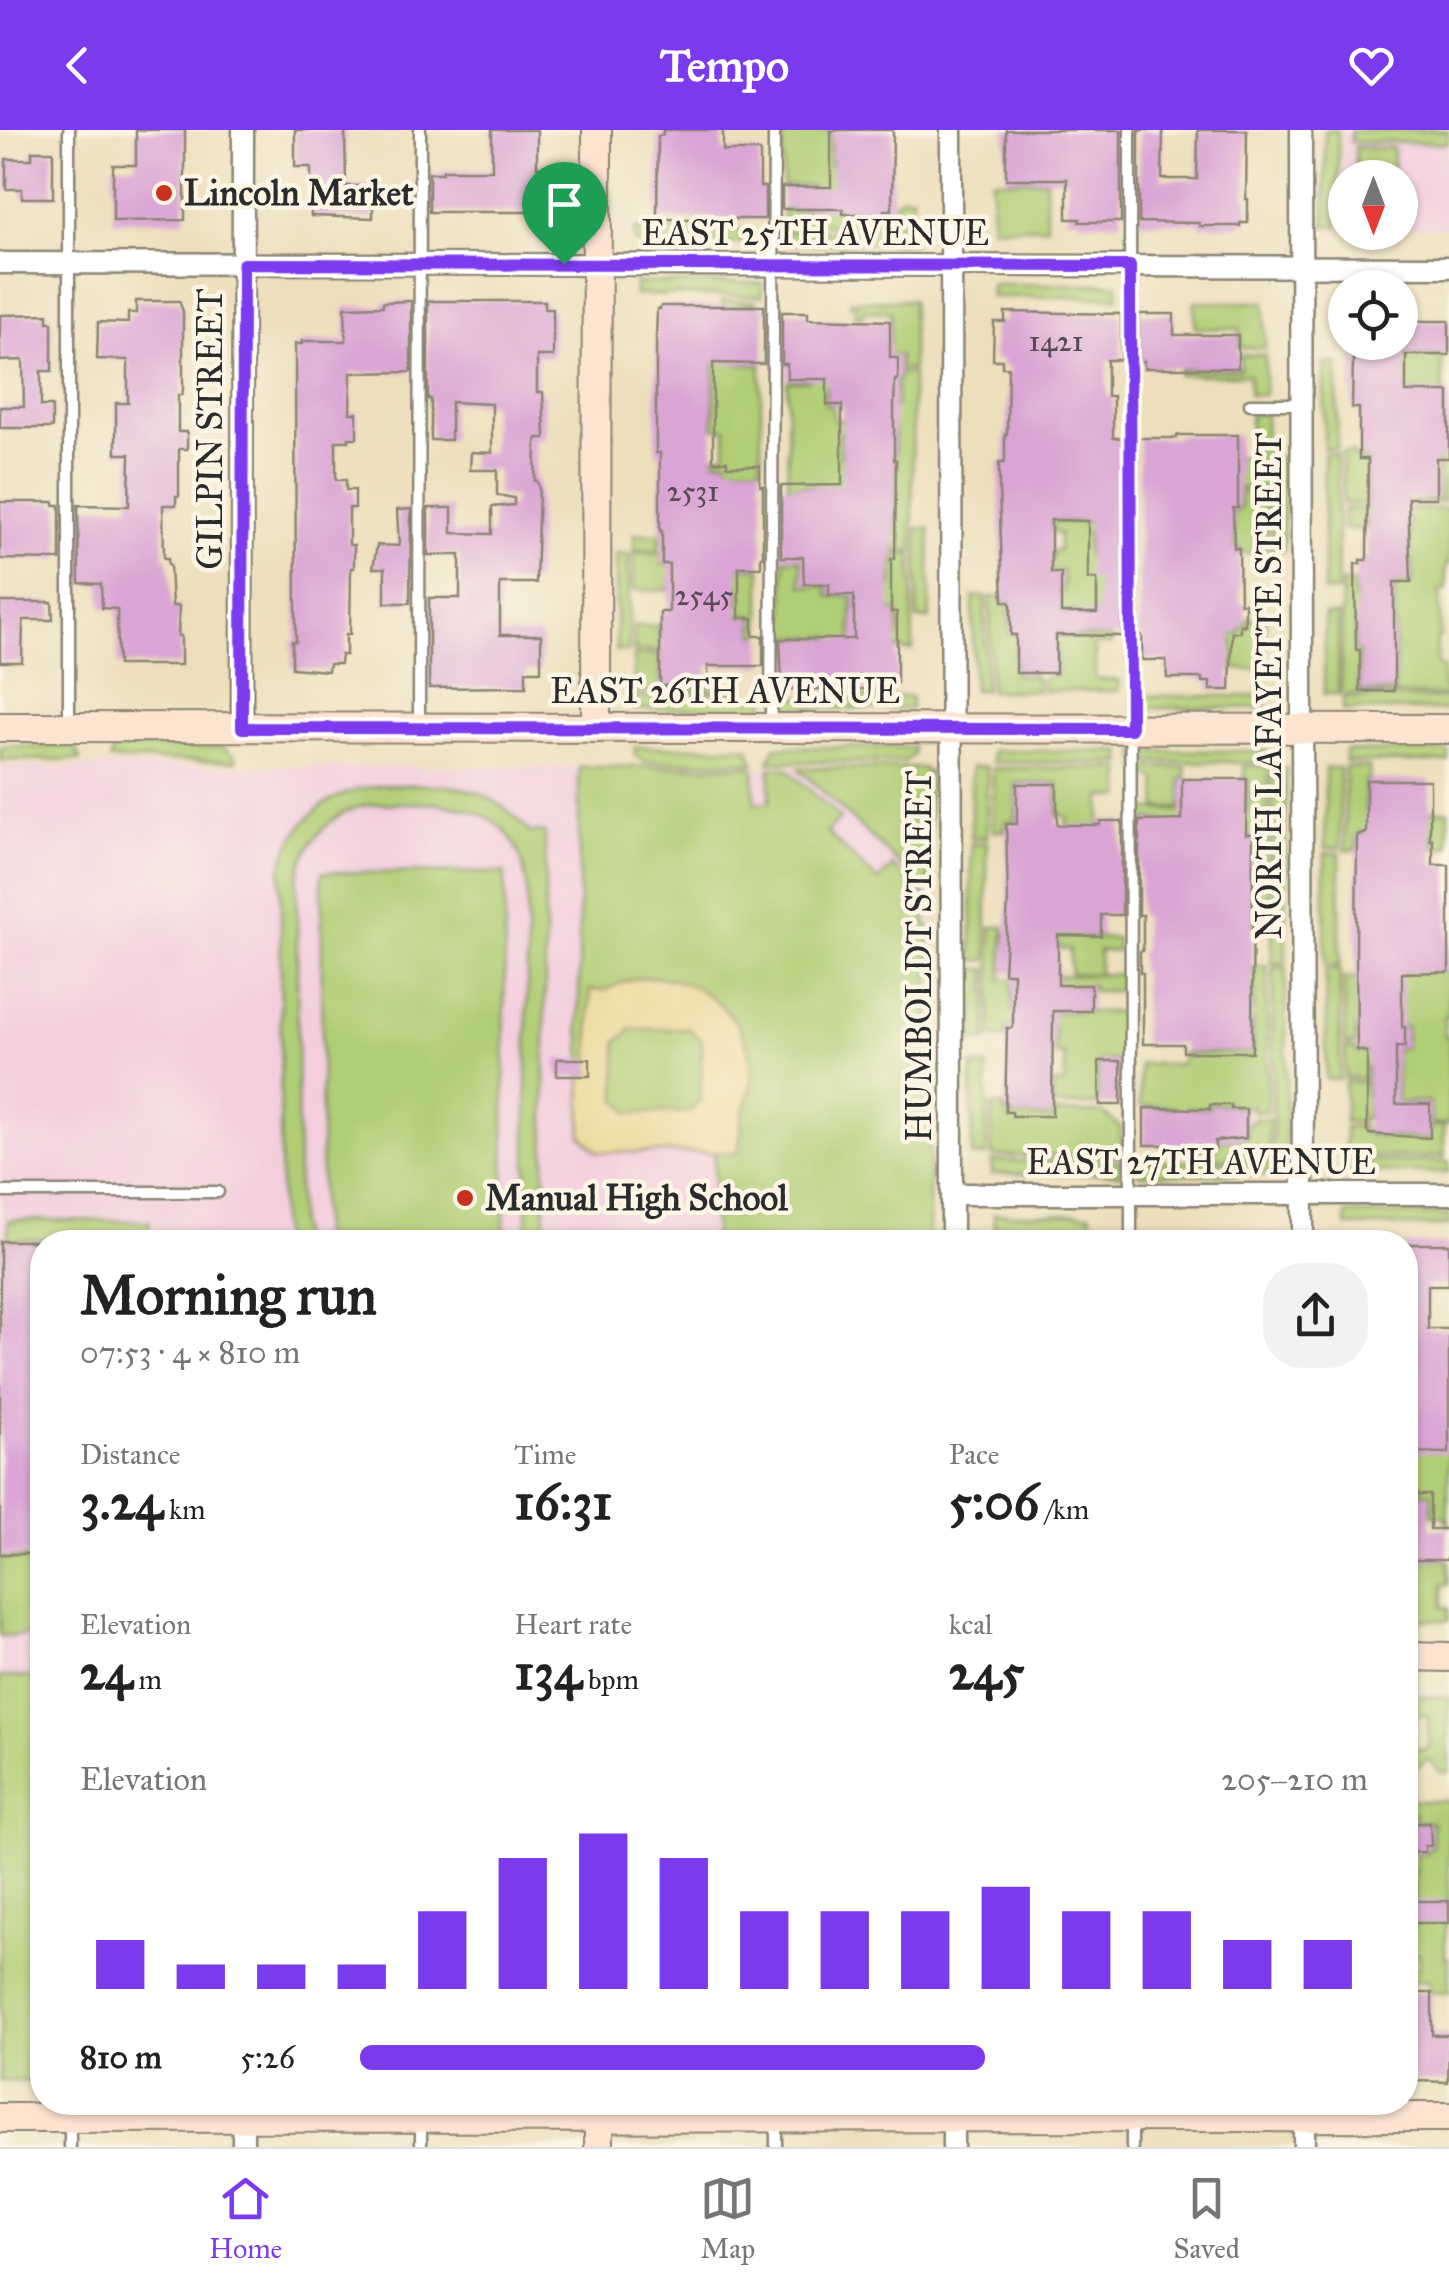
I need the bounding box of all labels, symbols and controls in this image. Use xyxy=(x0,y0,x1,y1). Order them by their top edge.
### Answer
icon: back xyxy=(50,38,105,93)
text: Tempo xyxy=(660,38,789,93)
icon: heart xyxy=(1344,38,1399,93)
north arrow xyxy=(1328,160,1418,250)
map controls xyxy=(1328,160,1418,360)
pin xyxy=(522,162,607,265)
place label: Lincoln Market xyxy=(184,172,414,215)
icon: arrive xyxy=(537,177,592,232)
marker: Lincoln Market xyxy=(153,182,175,204)
street label: EAST 25TH AVENUE xyxy=(641,212,989,255)
button: locate xyxy=(1328,270,1418,360)
street label: GILPIN STREET xyxy=(189,288,232,570)
house number: 1421 xyxy=(1028,323,1084,359)
street label: NORTH LAFAYETTE STREET xyxy=(1248,432,1291,940)
house number: 2531 xyxy=(667,473,719,509)
house number: 2545 xyxy=(675,577,733,613)
street label: EAST 26TH AVENUE xyxy=(550,670,900,713)
street label: HUMBOLDT STREET xyxy=(898,770,941,1142)
street label: EAST 27TH AVENUE xyxy=(1026,1141,1376,1184)
place label: Manual High School xyxy=(485,1177,788,1220)
marker: Manual High School xyxy=(454,1187,476,1209)
text: Morning run xyxy=(80,1262,377,1329)
button: share xyxy=(1263,1263,1368,1368)
text: 07:53 · 4 × 810 m xyxy=(80,1333,300,1372)
text: Distance xyxy=(80,1437,180,1472)
text: Time xyxy=(514,1437,576,1472)
text: Pace xyxy=(949,1437,999,1472)
text: 3.24 xyxy=(80,1472,163,1533)
text: 16:31 xyxy=(514,1472,612,1533)
text: 5:06 xyxy=(949,1472,1039,1533)
text: km xyxy=(163,1492,205,1527)
text: /km xyxy=(1039,1492,1089,1527)
text: Elevation xyxy=(80,1607,191,1642)
text: Heart rate xyxy=(514,1607,632,1642)
text: kcal xyxy=(949,1607,993,1642)
text: 24 xyxy=(80,1642,133,1703)
text: 134 xyxy=(514,1642,582,1703)
text: 245 xyxy=(949,1642,1024,1703)
text: m xyxy=(133,1662,162,1697)
text: bpm xyxy=(582,1662,639,1697)
text: Elevation xyxy=(80,1760,207,1799)
text: 205–210 m xyxy=(1221,1760,1368,1799)
text: 810 m xyxy=(80,2038,162,2077)
text: 5:26 xyxy=(240,2038,295,2077)
tab: Home xyxy=(209,2171,282,2266)
tab: Map xyxy=(700,2171,755,2266)
tab: Saved xyxy=(1173,2171,1240,2266)

